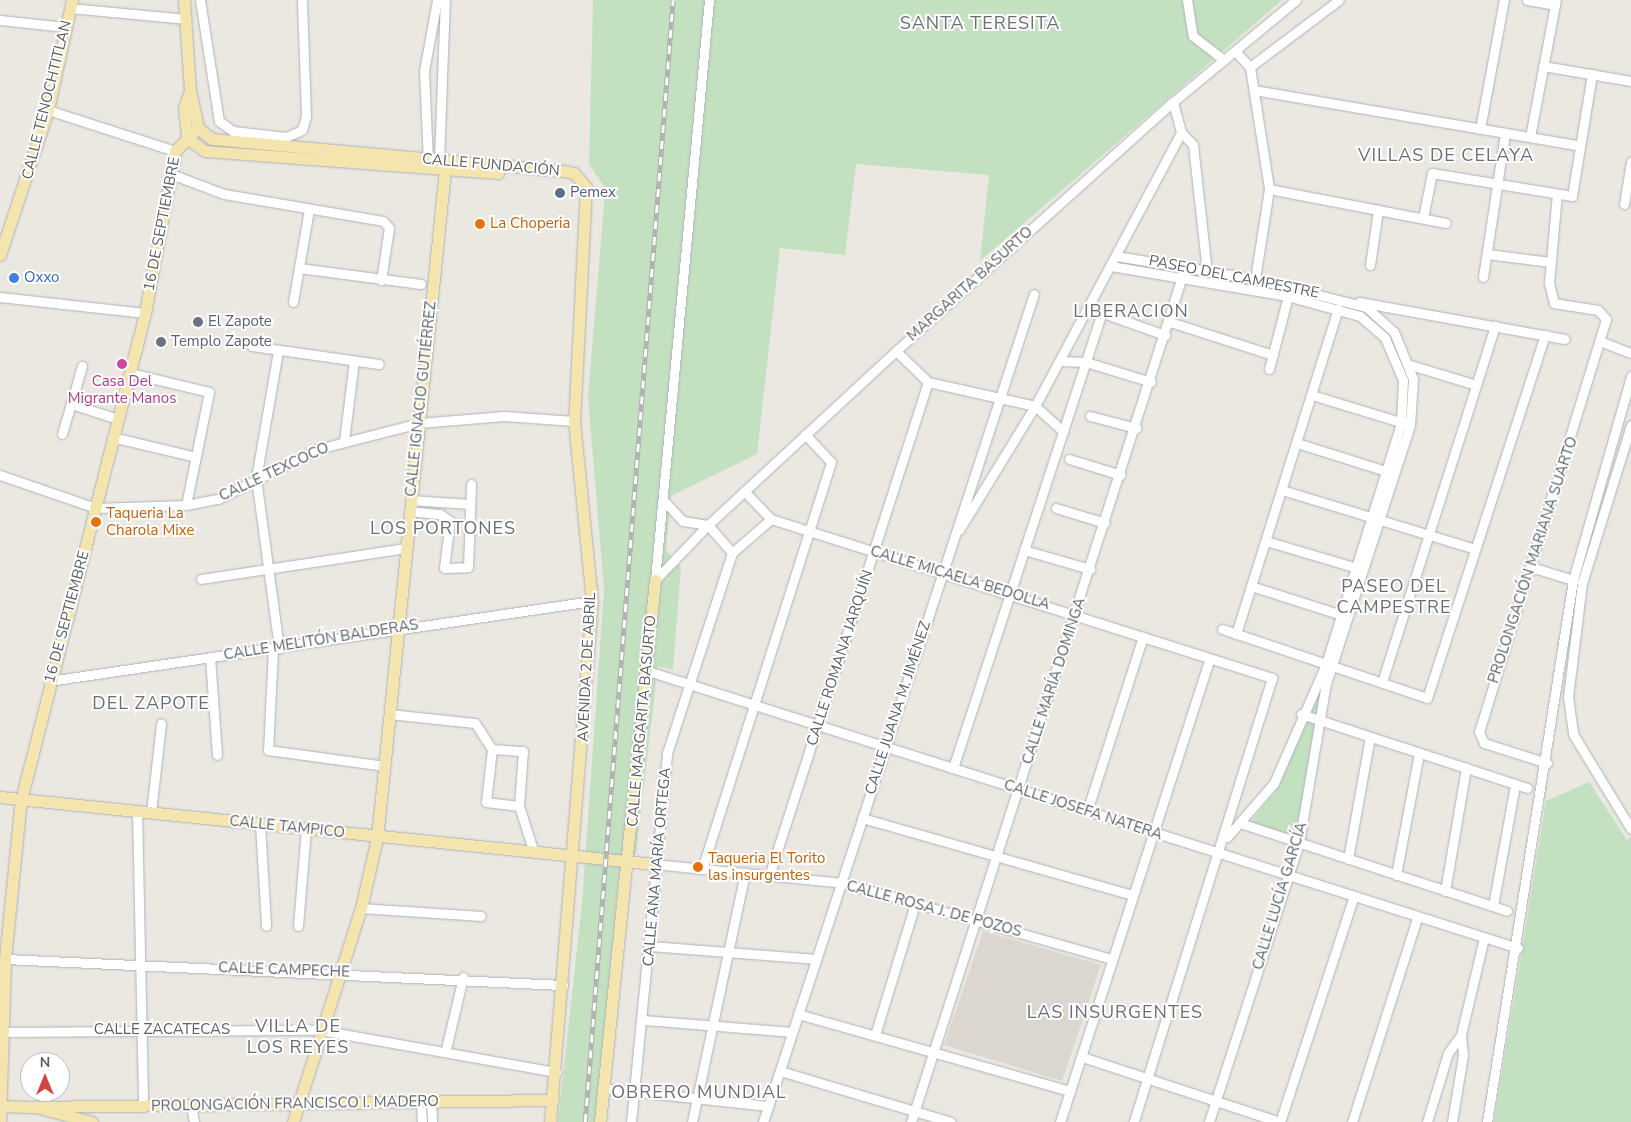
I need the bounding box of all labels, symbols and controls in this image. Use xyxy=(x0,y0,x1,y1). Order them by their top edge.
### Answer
district label: SANTA TERESITA xyxy=(898,12,1062,34)
street label: CALLE TENOCHTITLAN xyxy=(19,19,75,181)
district label: VILLAS DE CELAYA xyxy=(1356,144,1536,166)
street label: CALLE FUNDACIÓN xyxy=(421,150,561,180)
street label: 16 DE SEPTIEMBRE xyxy=(140,155,184,293)
place label: Pemex xyxy=(570,184,616,202)
marker: Pemex xyxy=(554,187,566,199)
place label: La Choperia xyxy=(490,215,570,233)
marker: La Choperia xyxy=(474,218,486,230)
street label: MARGARITA BASURTO xyxy=(904,223,1036,345)
street label: PASEO DEL CAMPESTRE xyxy=(1147,252,1321,302)
place label: Oxxo xyxy=(24,269,59,287)
marker: Oxxo xyxy=(8,272,20,284)
street label: CALLE IGNACIO GUTIÉRREZ xyxy=(402,300,440,498)
district label: LIBERACION xyxy=(1072,300,1190,322)
place label: El Zapote xyxy=(208,313,272,331)
marker: El Zapote xyxy=(192,316,204,328)
place label: Templo Zapote xyxy=(171,333,272,351)
marker: Templo Zapote xyxy=(155,336,167,348)
marker: Casa Del Migrante Manos xyxy=(116,358,128,370)
place label: Casa Del Migrante Manos xyxy=(68,372,176,407)
street label: PROLONGACIÓN MARIANA SUARTO xyxy=(1485,434,1581,686)
street label: CALLE TEXCOCO xyxy=(216,439,332,505)
place label: Taqueria La Charola Mixe xyxy=(106,504,194,539)
marker: Taqueria La Charola Mixe xyxy=(90,516,102,528)
district label: LOS PORTONES xyxy=(369,517,517,539)
street label: CALLE MICAELA BEDOLLA xyxy=(868,542,1052,614)
street label: 16 DE SEPTIEMBRE xyxy=(41,549,93,685)
street label: CALLE ROMANA JARQUÍN xyxy=(803,568,877,748)
district label: PASEO DEL CAMPESTRE xyxy=(1335,576,1453,618)
street label: AVENIDA 2 DE ABRIL xyxy=(574,592,600,742)
street label: CALLE MARÍA DOMINGA xyxy=(1019,595,1089,767)
street label: CALLE MARGARITA BASURTO xyxy=(624,614,660,828)
street label: CALLE MELITÓN BALDERAS xyxy=(222,616,420,664)
street label: CALLE JUANA M. JIMÉNEZ xyxy=(861,619,935,797)
district label: DEL ZAPOTE xyxy=(91,692,211,714)
street label: CALLE ANA MARÍA ORTEGA xyxy=(639,767,675,967)
street label: CALLE JOSEFA NATERA xyxy=(1001,776,1165,844)
street label: CALLE TAMPICO xyxy=(228,812,346,842)
street label: CALLE LUCÍA GARCÍA xyxy=(1249,820,1311,972)
place label: Taqueria El Torito las insurgentes xyxy=(708,849,825,884)
marker: Taqueria El Torito las insurgentes xyxy=(692,861,704,873)
street label: CALLE ROSA J. DE POZOS xyxy=(844,877,1024,941)
street label: CALLE CAMPECHE xyxy=(218,959,350,981)
district label: LAS INSURGENTES xyxy=(1025,1001,1205,1023)
district label: VILLA DE LOS REYES xyxy=(246,1016,350,1058)
street label: CALLE ZACATECAS xyxy=(94,1021,230,1039)
north arrow xyxy=(20,1052,70,1102)
text: N xyxy=(40,1053,50,1072)
district label: OBRERO MUNDIAL xyxy=(609,1081,789,1103)
street label: PROLONGACIÓN FRANCISCO I. MADERO xyxy=(151,1092,439,1116)

